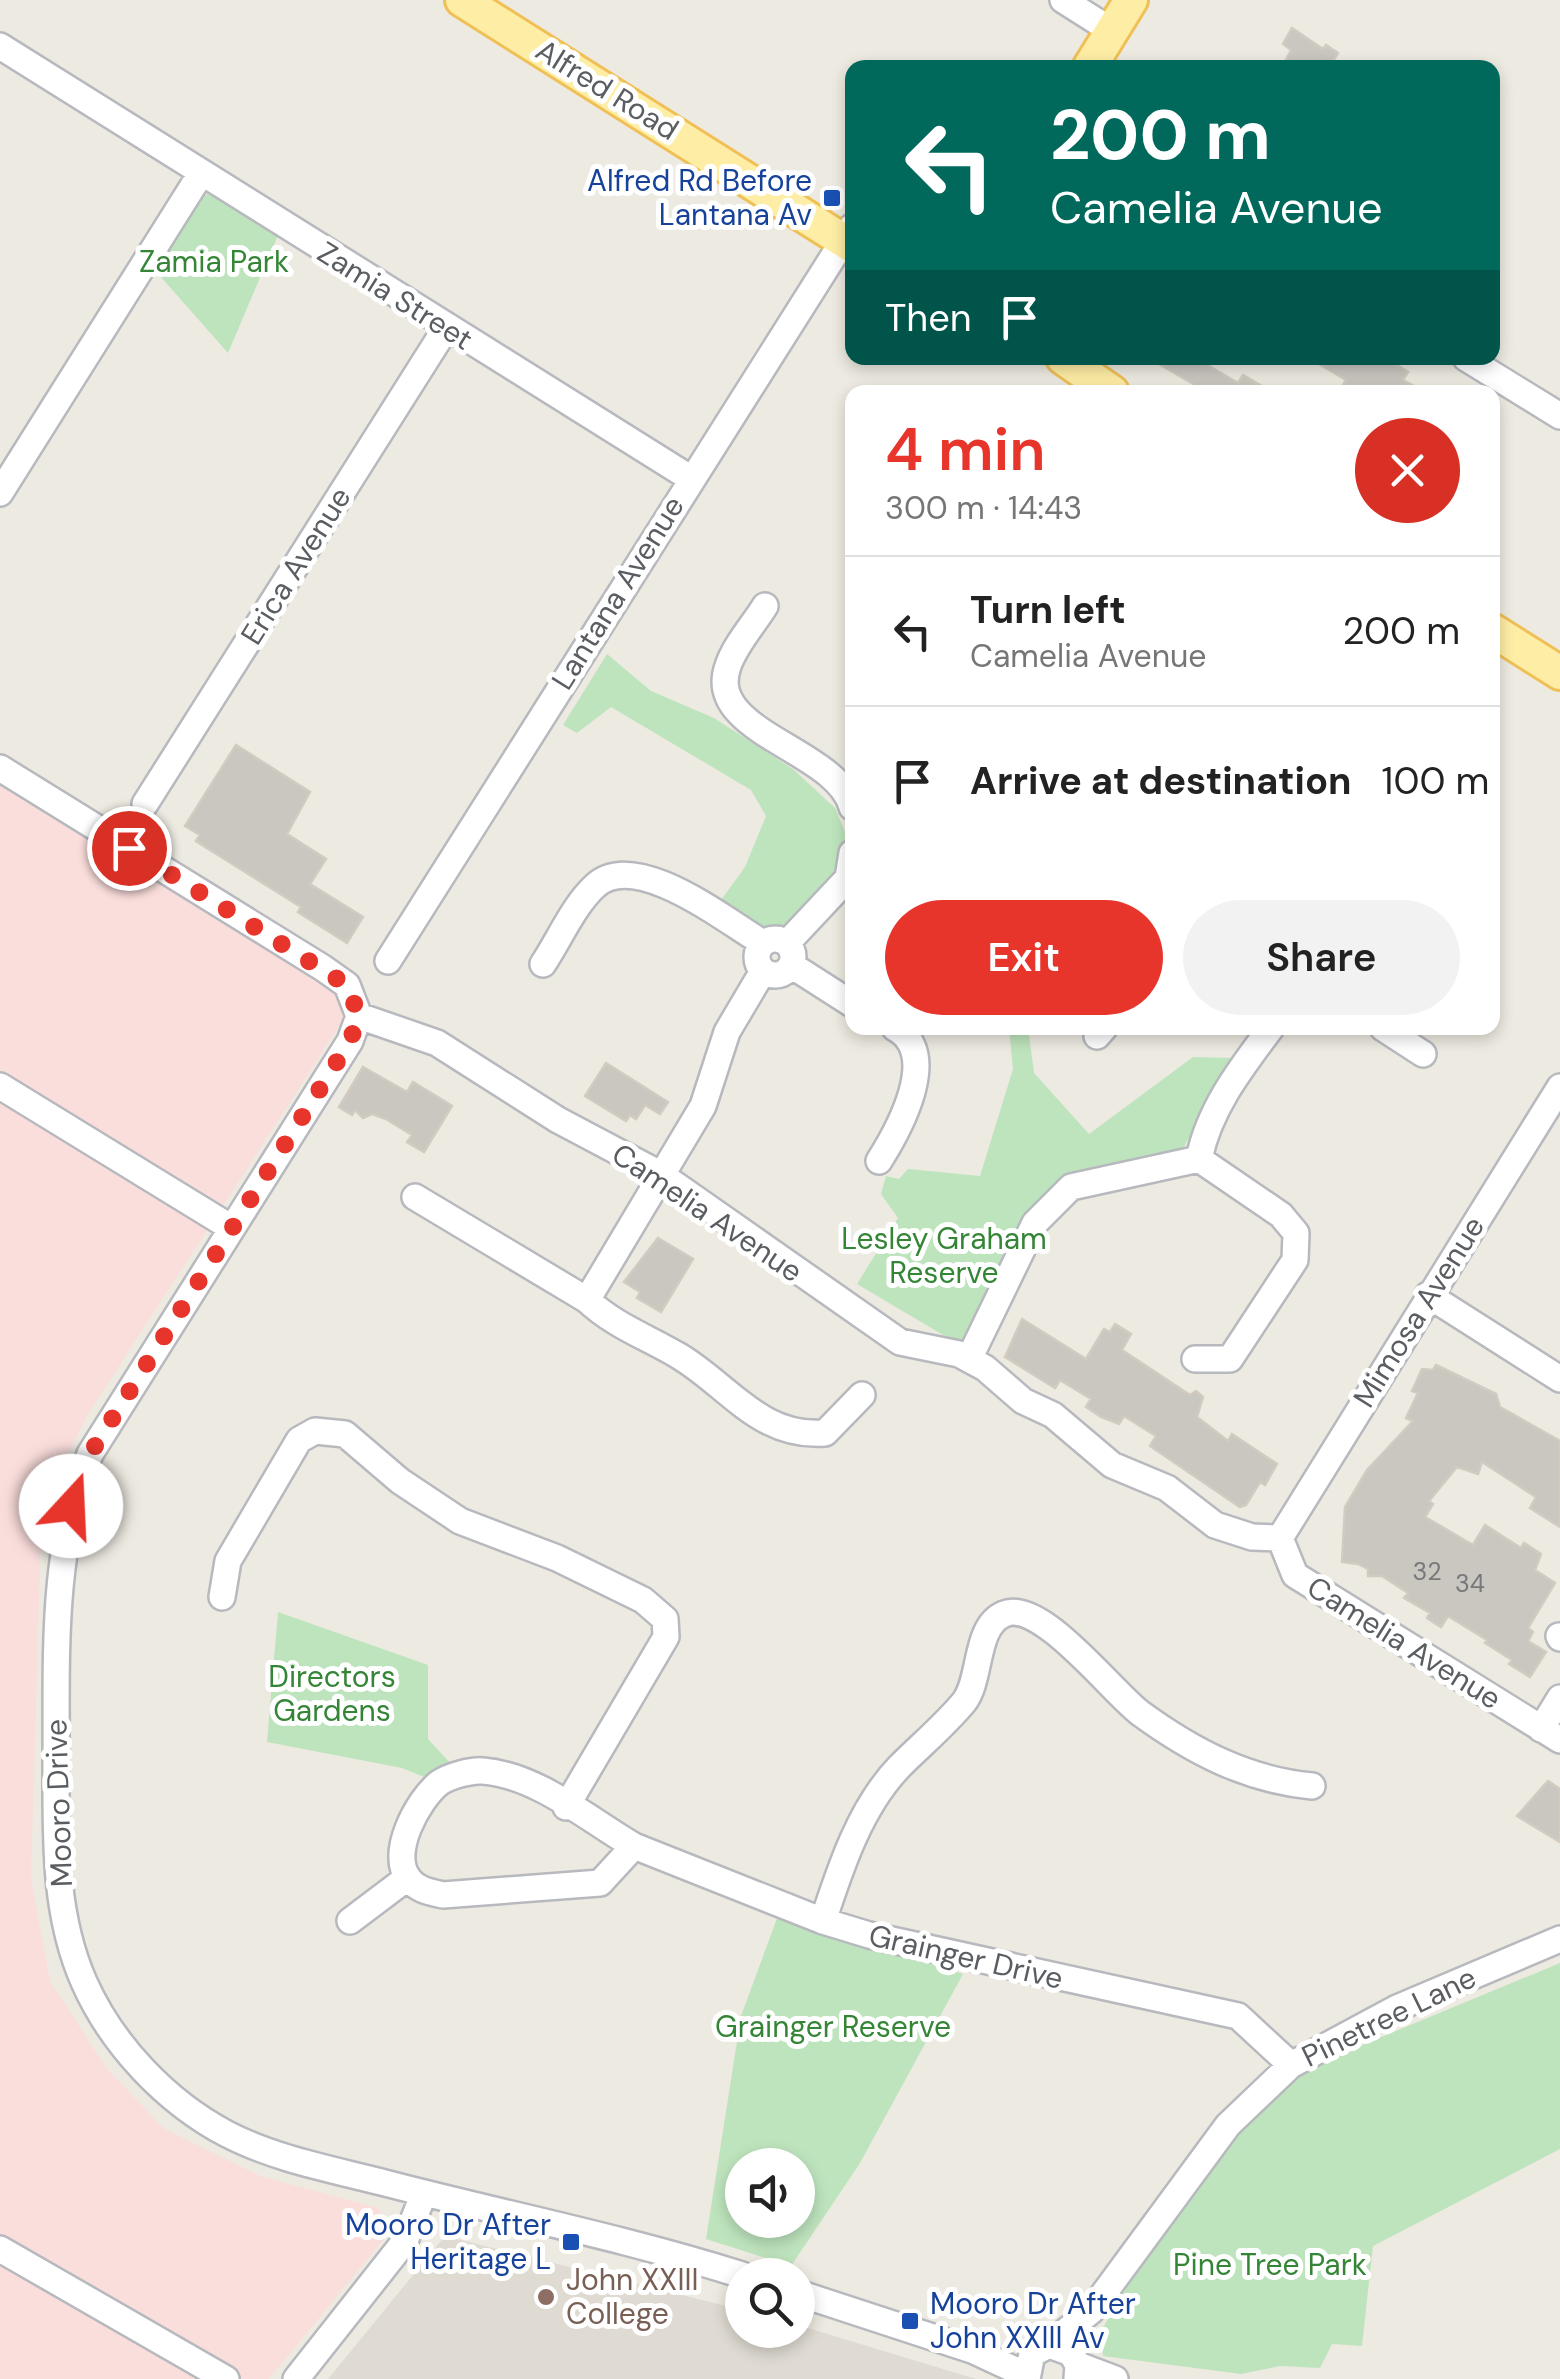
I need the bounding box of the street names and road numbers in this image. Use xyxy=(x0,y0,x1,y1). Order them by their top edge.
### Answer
street label: Alfred Road xyxy=(529,30,686,149)
street label: Zamia Street xyxy=(310,232,480,359)
street label: Erica Avenue xyxy=(232,480,359,652)
street label: Lantana Avenue xyxy=(543,489,693,697)
street label: Camelia Avenue xyxy=(604,1134,810,1291)
street label: Mimosa Avenue xyxy=(1344,1209,1493,1415)
street label: Camelia Avenue xyxy=(1300,1567,1509,1718)
street label: Mooro Drive xyxy=(36,1718,81,1888)
street label: Grainger Drive xyxy=(865,1915,1067,1998)
street label: Pinetree Lane xyxy=(1295,1958,1482,2076)

